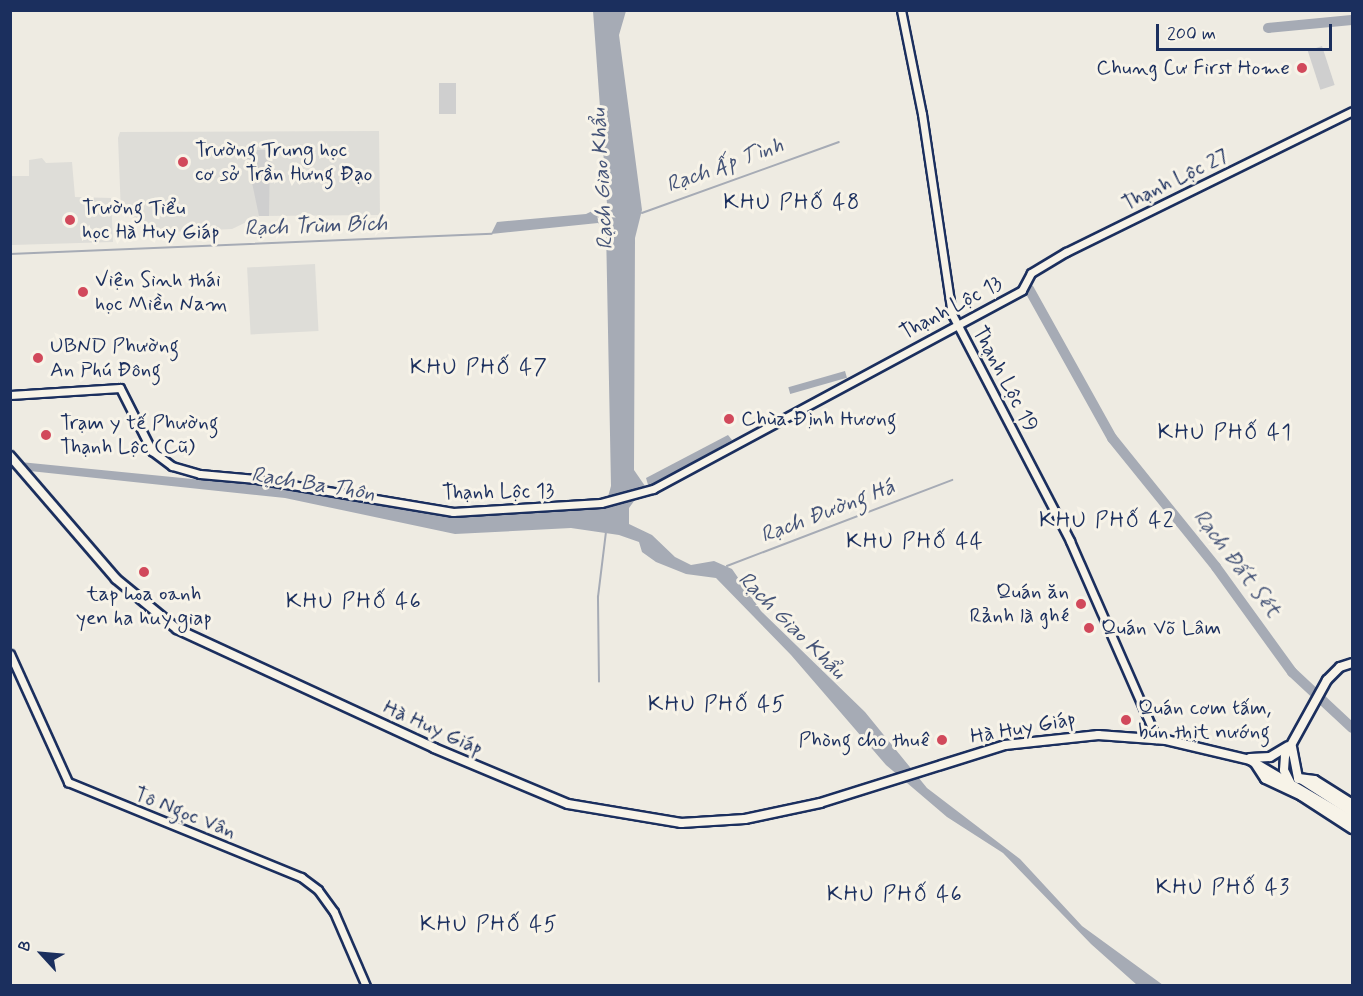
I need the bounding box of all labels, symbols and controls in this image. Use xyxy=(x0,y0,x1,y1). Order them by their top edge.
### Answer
scale bar xyxy=(1159,12,1334,50)
text: 200 m xyxy=(1167,22,1216,46)
place label: Chung Cư First Home xyxy=(1093,55,1290,81)
marker: Chung Cư First Home xyxy=(1295,61,1309,75)
water label: Rạch Giao Khẩu xyxy=(586,108,620,250)
water label: Rạch Ấp Tình xyxy=(664,133,786,199)
place label: Trường Trung học cơ sở Trần Hưng Đạo xyxy=(195,137,374,187)
street label: Thạnh Lộc 27 xyxy=(1118,143,1232,217)
marker: Trường Trung học cơ sở Trần Hưng Đạo xyxy=(176,155,190,169)
district label: KHU PHỐ 48 xyxy=(726,191,858,217)
place label: Trường Tiểu học Hà Huy Giáp xyxy=(82,195,221,245)
water label: Rạch Trùm Bích xyxy=(244,211,388,243)
marker: Trường Tiểu học Hà Huy Giáp xyxy=(63,213,77,227)
place label: Viện Sinh thái học Miền Nam xyxy=(95,267,223,317)
street label: Thạnh Lộc 13 xyxy=(895,270,1007,346)
marker: Viện Sinh thái học Miền Nam xyxy=(76,285,90,299)
street label: Thạnh Lộc 19 xyxy=(967,322,1043,436)
place label: UBND Phường An Phú Đông xyxy=(50,333,179,383)
marker: UBND Phường An Phú Đông xyxy=(31,351,45,365)
district label: KHU PHỐ 47 xyxy=(413,356,545,382)
place label: Chùa Định Hương xyxy=(741,406,897,432)
place label: Trạm y tế Phường Thạnh Lộc (Cũ) xyxy=(60,410,220,460)
marker: Chùa Định Hương xyxy=(722,412,736,426)
district label: KHU PHỐ 41 xyxy=(1160,421,1290,447)
marker: Trạm y tế Phường Thạnh Lộc (Cũ) xyxy=(37,426,55,444)
water label: Rạch Ba Thôn xyxy=(250,462,376,508)
water label: Rạch Đường Há xyxy=(757,474,899,550)
street label: Thạnh Lộc 13 xyxy=(441,478,555,506)
water label: Rạch Đất Sét xyxy=(1186,504,1286,624)
district label: KHU PHỐ 42 xyxy=(1041,509,1173,535)
district label: KHU PHỐ 44 xyxy=(848,530,982,556)
marker: tap hoa oanh yen ha huy giap xyxy=(137,565,151,579)
water label: Rạch Giao Khẩu xyxy=(732,567,850,685)
place label: Quán ăn Rảnh là ghé xyxy=(969,579,1069,629)
place label: tap hoa oanh yen ha huy giap xyxy=(77,581,211,631)
district label: KHU PHỐ 46 xyxy=(287,590,421,616)
marker: Quán ăn Rảnh là ghé xyxy=(1074,597,1088,611)
place label: Quán Võ Lâm xyxy=(1101,615,1221,641)
marker: Quán Võ Lâm xyxy=(1082,621,1096,635)
district label: KHU PHỐ 45 xyxy=(651,693,783,719)
street label: Hà Huy Giáp xyxy=(380,695,486,761)
place label: Quán cơm tấm, bún thịt nướng xyxy=(1138,695,1274,745)
street label: Hà Huy Giáp xyxy=(969,706,1077,750)
marker: Quán cơm tấm, bún thịt nướng xyxy=(1119,713,1133,727)
place label: Phòng cho thuê xyxy=(798,727,930,753)
marker: Phòng cho thuê xyxy=(935,733,949,747)
street label: Tô Ngọc Vân xyxy=(130,781,240,845)
district label: KHU PHỐ 43 xyxy=(1158,876,1288,902)
district label: KHU PHỐ 46 xyxy=(828,883,962,909)
district label: KHU PHỐ 45 xyxy=(423,913,555,939)
north arrow xyxy=(12,924,72,984)
text: B xyxy=(14,937,37,955)

